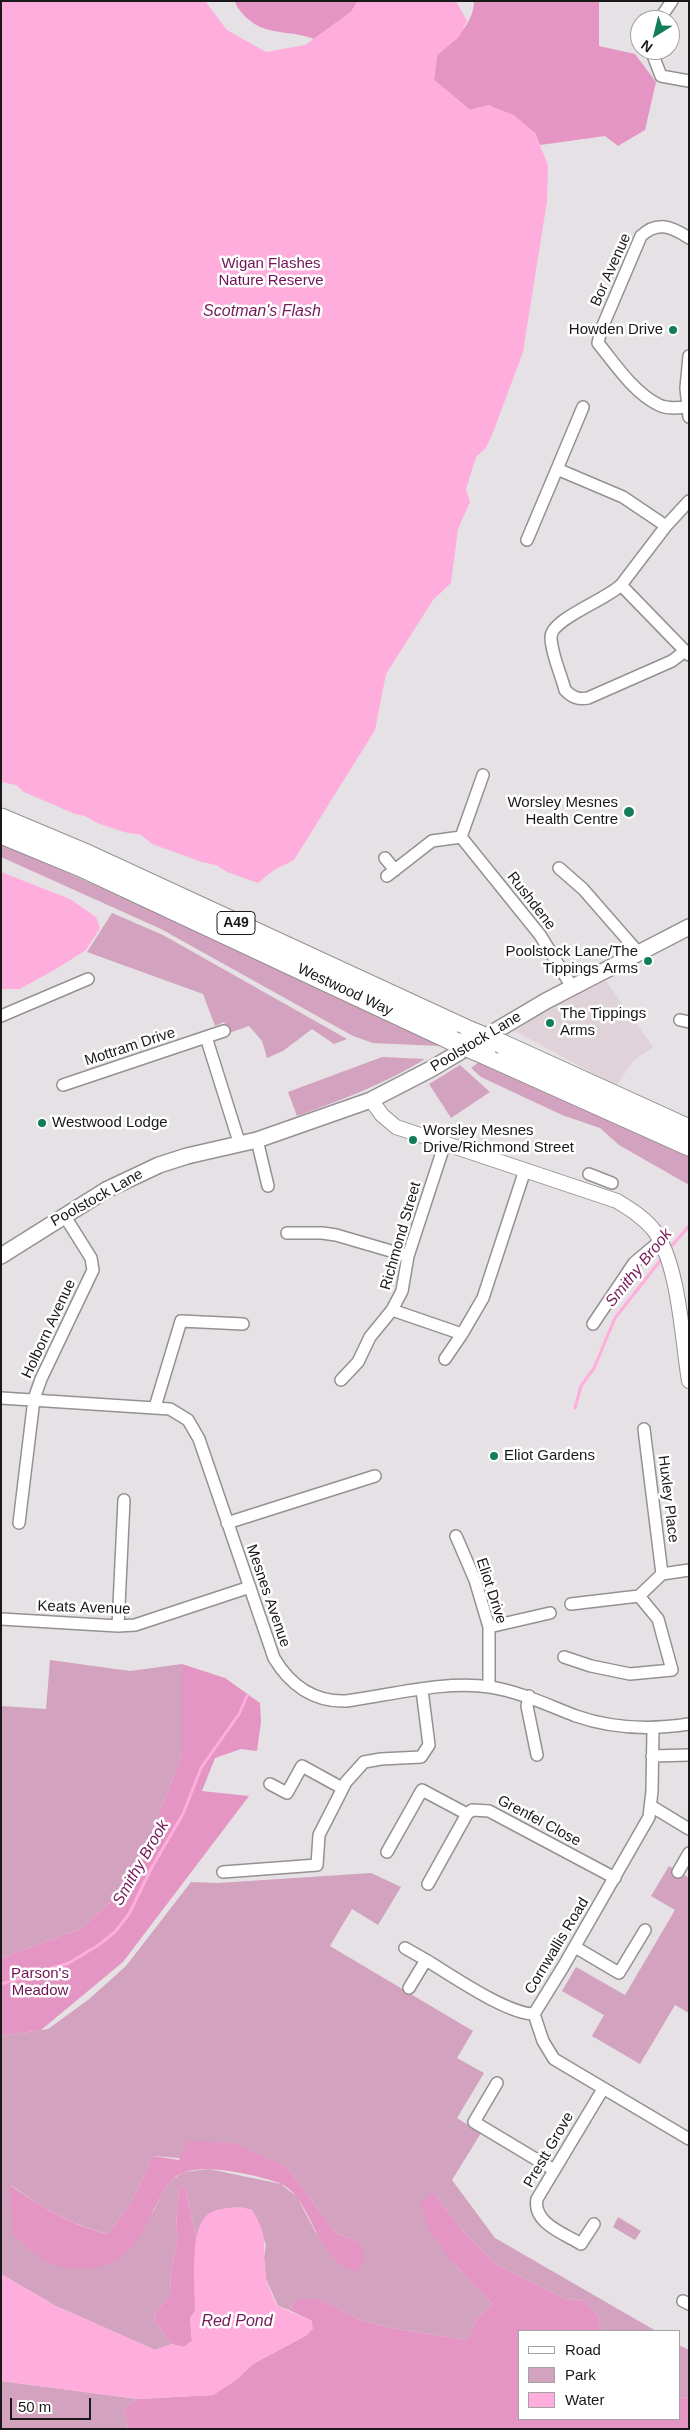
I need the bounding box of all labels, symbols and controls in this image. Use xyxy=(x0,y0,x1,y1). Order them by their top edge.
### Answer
north arrow xyxy=(630,10,680,60)
text: N xyxy=(638,37,656,56)
street label: Bor Avenue xyxy=(587,231,635,309)
park label: Wigan Flashes Nature Reserve xyxy=(218,255,324,290)
water label: Scotman's Flash xyxy=(203,302,321,322)
place label: Howden Drive xyxy=(569,321,663,339)
marker: Howden Drive xyxy=(667,324,679,336)
place label: Worsley Mesnes Health Centre xyxy=(507,794,618,829)
marker: Worsley Mesnes Health Centre xyxy=(622,805,636,819)
street label: Rushdene xyxy=(503,869,559,933)
road number: A49 xyxy=(217,911,255,934)
place label: Poolstock Lane/The Tippings Arms xyxy=(505,943,638,978)
marker: Poolstock Lane/The Tippings Arms xyxy=(642,955,654,967)
street label: Westwood Way xyxy=(294,960,396,1020)
place label: The Tippings Arms xyxy=(560,1005,646,1040)
street label: Poolstock Lane xyxy=(427,1008,525,1076)
marker: The Tippings Arms xyxy=(544,1017,556,1029)
street label: Mottram Drive xyxy=(82,1024,178,1070)
place label: Westwood Lodge xyxy=(52,1114,168,1132)
marker: Westwood Lodge xyxy=(36,1117,48,1129)
place label: Worsley Mesnes Drive/Richmond Street xyxy=(423,1122,574,1157)
marker: Worsley Mesnes Drive/Richmond Street xyxy=(407,1134,419,1146)
street label: Poolstock Lane xyxy=(48,1165,146,1231)
street label: Richmond Street xyxy=(377,1180,425,1292)
water label: Smithy Brook xyxy=(602,1225,676,1311)
street label: Holborn Avenue xyxy=(18,1277,80,1381)
place label: Eliot Gardens xyxy=(504,1447,595,1465)
marker: Eliot Gardens xyxy=(488,1450,500,1462)
street label: Huxley Place xyxy=(654,1454,682,1544)
street label: Mesnes Avenue xyxy=(242,1542,294,1650)
street label: Eliot Drive xyxy=(472,1556,510,1626)
street label: Keats Avenue xyxy=(37,1597,131,1619)
street label: Grenfel Close xyxy=(494,1792,584,1850)
water label: Smithy Brook xyxy=(109,1817,173,1909)
street label: Cornwallis Road xyxy=(521,1895,593,1997)
park label: Parson's Meadow xyxy=(11,1965,69,2000)
street label: Prestt Grove xyxy=(520,2109,578,2191)
water label: Red Pond xyxy=(201,2312,273,2332)
legend xyxy=(518,2330,680,2420)
text: Road xyxy=(565,2341,601,2358)
text: Park xyxy=(565,2366,596,2383)
scale bar xyxy=(12,2388,94,2420)
text: Water xyxy=(565,2391,604,2408)
text: 50 m xyxy=(18,2398,51,2415)

